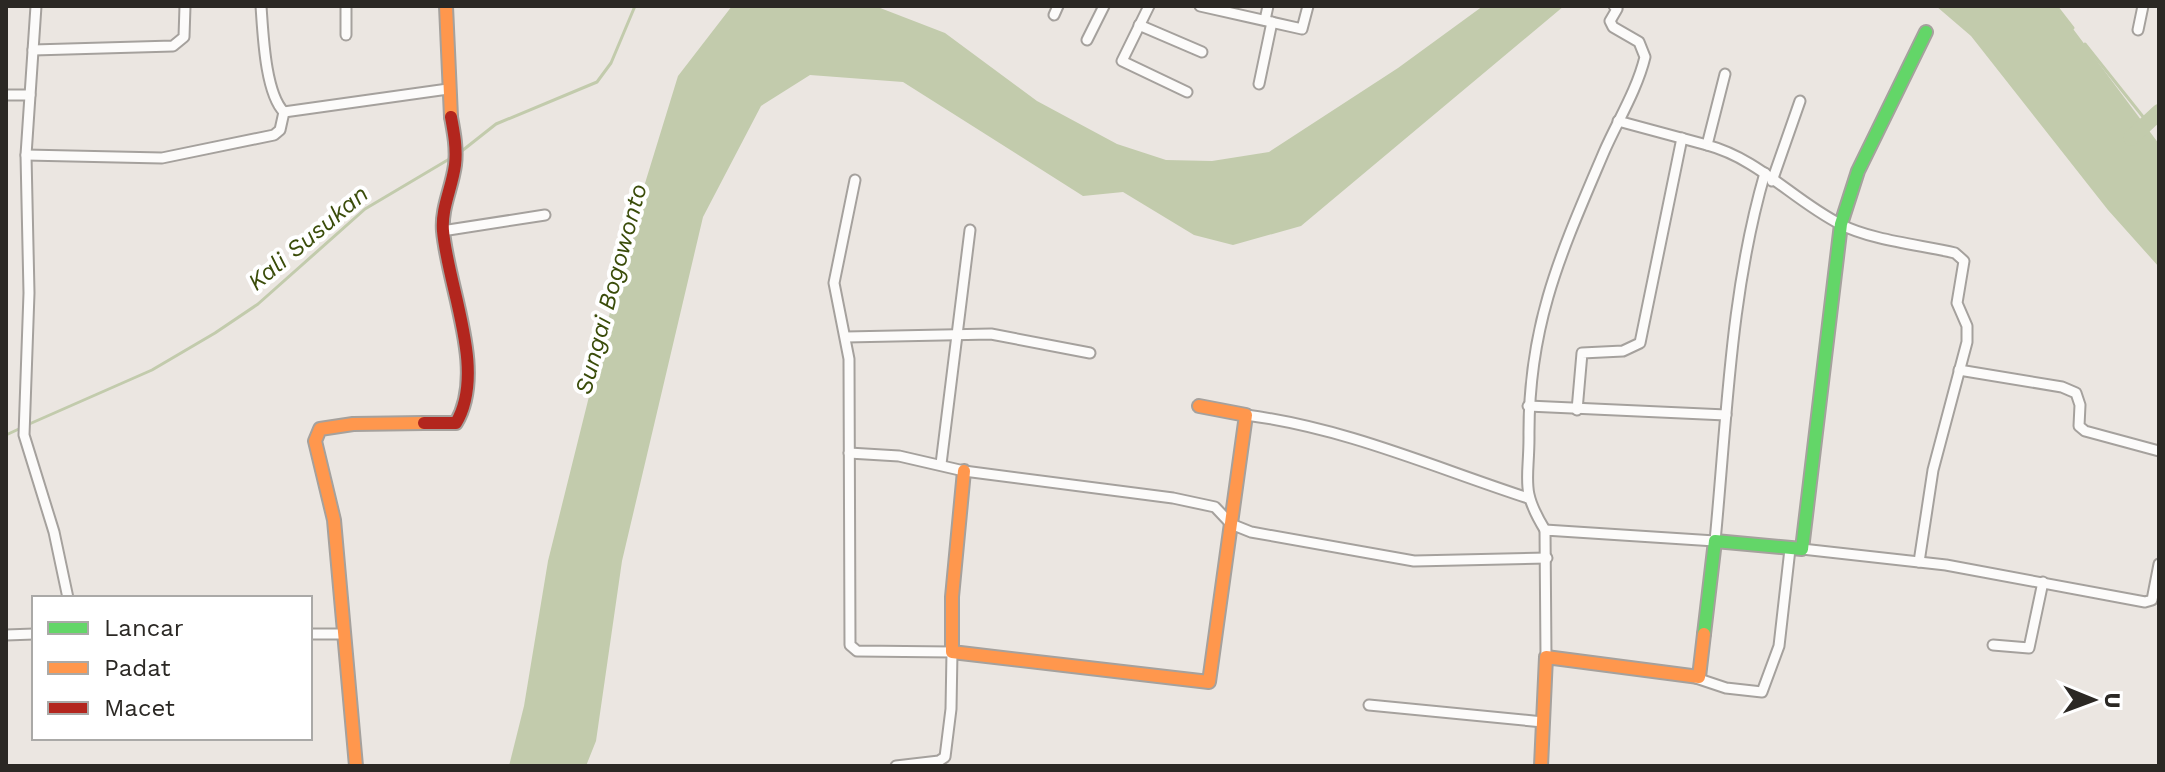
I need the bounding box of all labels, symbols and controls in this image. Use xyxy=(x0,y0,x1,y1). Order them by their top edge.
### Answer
water label: Kali Susukan xyxy=(242,180,374,296)
water label: Sungai Bogowonto xyxy=(569,180,653,398)
legend xyxy=(32,596,312,740)
text: Lancar xyxy=(104,614,184,642)
text: Padat xyxy=(104,654,170,682)
north arrow xyxy=(2053,660,2133,740)
text: U xyxy=(2100,692,2125,708)
text: Macet xyxy=(104,694,175,722)

